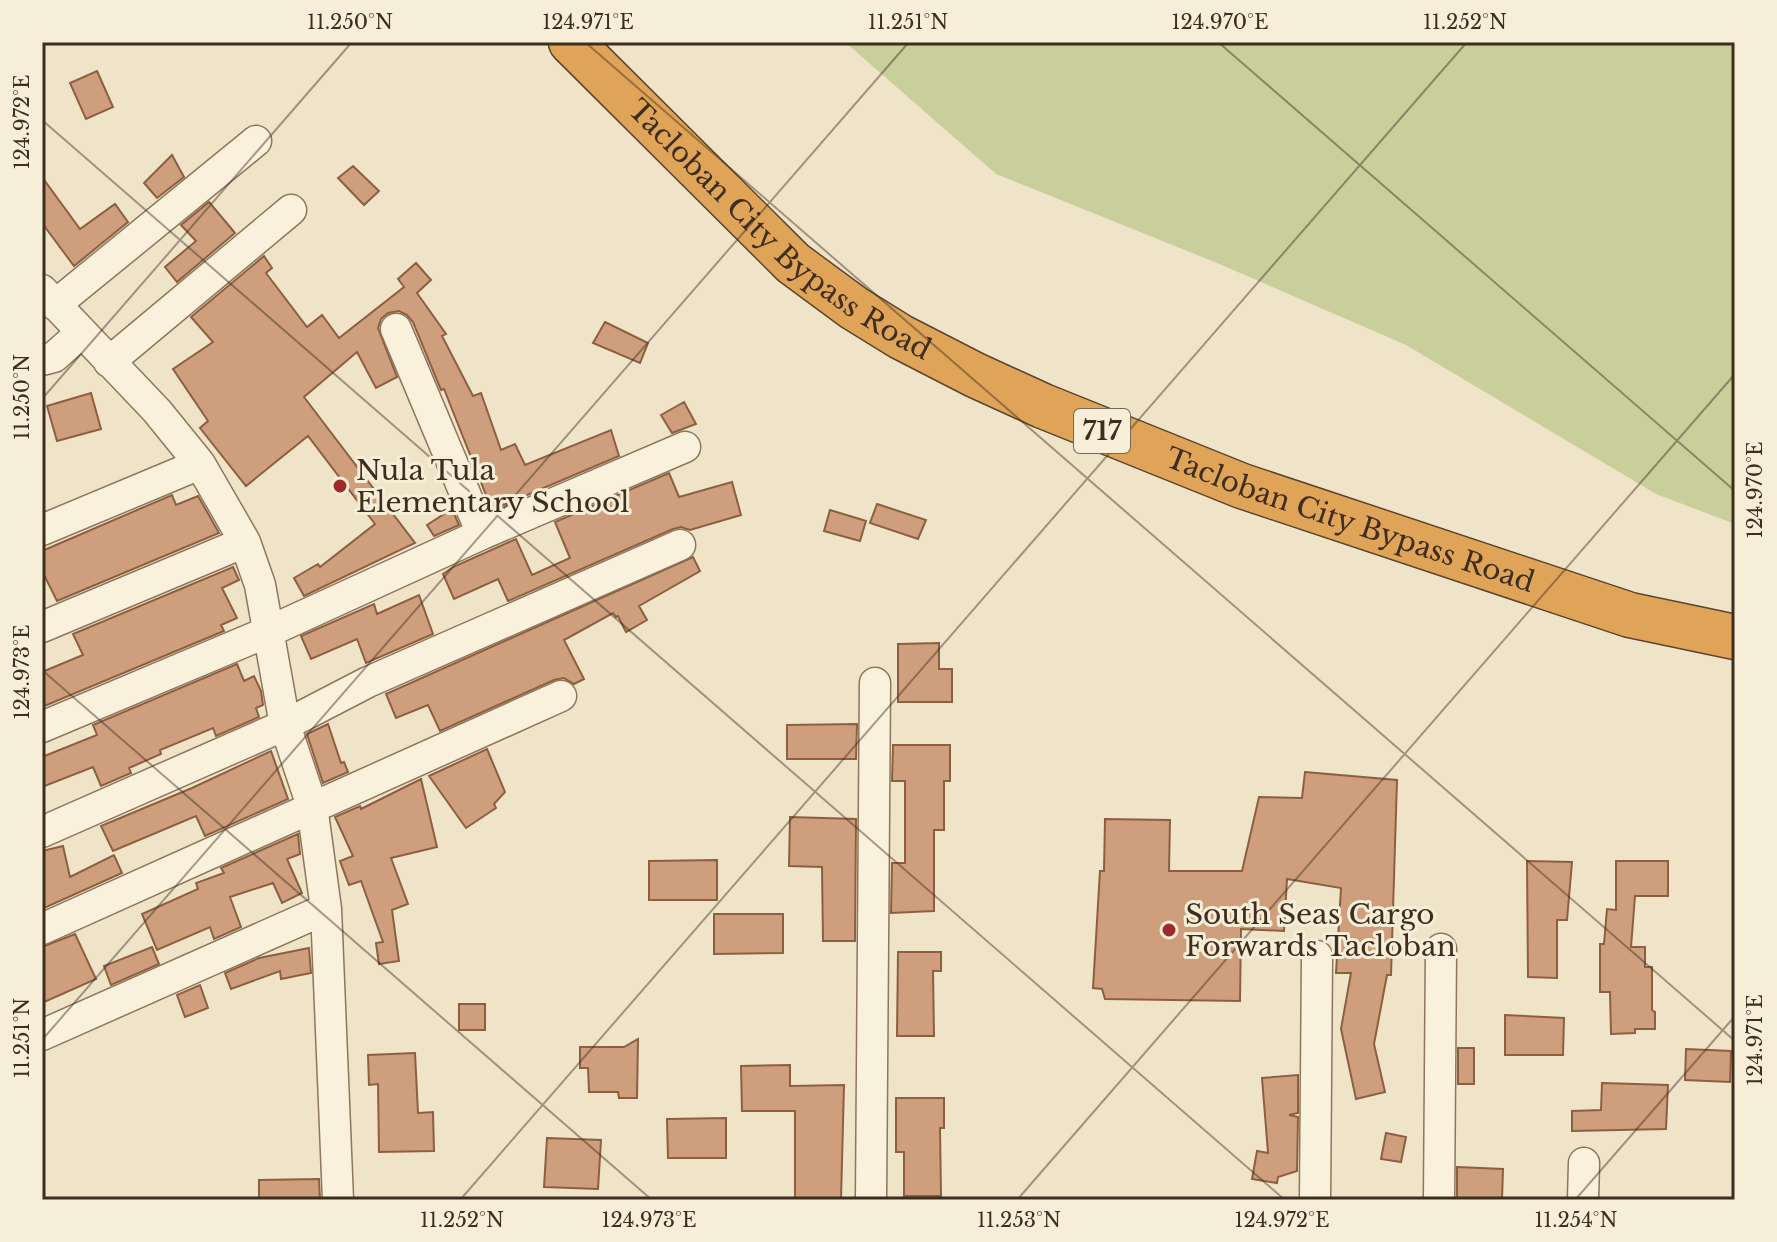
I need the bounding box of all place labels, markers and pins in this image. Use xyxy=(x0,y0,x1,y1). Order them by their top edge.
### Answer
place label: Nula Tula Elementary School xyxy=(356,453,629,520)
marker: Nula Tula Elementary School xyxy=(331,477,349,495)
place label: South Seas Cargo Forwards Tacloban xyxy=(1185,897,1456,964)
marker: South Seas Cargo Forwards Tacloban xyxy=(1160,921,1178,939)

